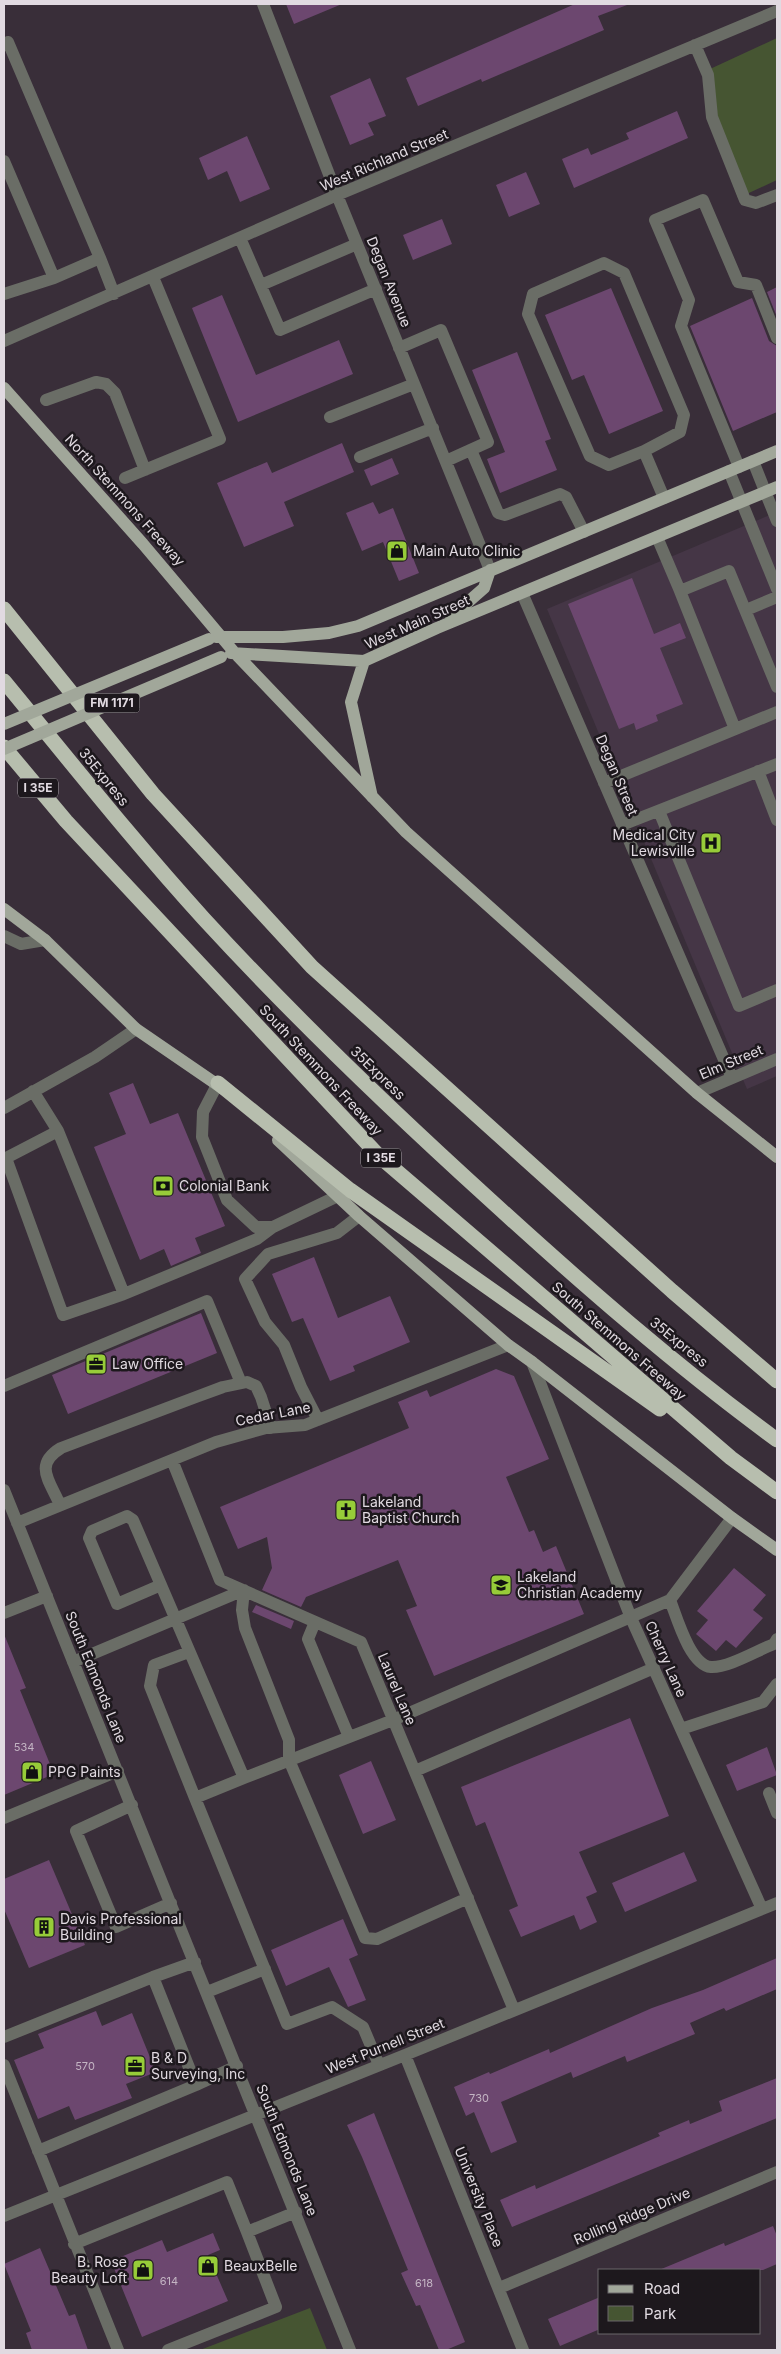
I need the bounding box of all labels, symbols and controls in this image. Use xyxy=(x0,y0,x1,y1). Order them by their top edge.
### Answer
street label: West Richland Street xyxy=(317,125,451,194)
street label: Degan Avenue xyxy=(364,234,415,330)
street label: North Stemmons Freeway xyxy=(62,430,189,569)
shop icon: Main Auto Clinic xyxy=(385,539,409,563)
place label: Main Auto Clinic xyxy=(413,542,521,559)
street label: West Main Street xyxy=(362,591,472,652)
road number: FM 1171 xyxy=(84,694,140,712)
street label: Degan Street xyxy=(593,732,642,818)
street label: 35Express xyxy=(76,744,133,809)
road number: I 35E xyxy=(18,778,58,798)
place label: Medical City Lewisville xyxy=(613,826,695,859)
hospital icon: Medical City Lewisville xyxy=(699,831,723,855)
street label: South Stemmons Freeway xyxy=(256,1001,386,1139)
street label: Elm Street xyxy=(696,1040,766,1083)
street label: 35Express xyxy=(347,1042,409,1103)
road number: I 35E xyxy=(361,1148,401,1168)
bank icon: Colonial Bank xyxy=(151,1174,175,1198)
place label: Colonial Bank xyxy=(179,1177,270,1194)
street label: South Stemmons Freeway xyxy=(549,1278,690,1404)
street label: 35Express xyxy=(647,1313,712,1370)
office icon: Law Office xyxy=(84,1352,108,1376)
place label: Law Office xyxy=(112,1355,183,1372)
street label: Cedar Lane xyxy=(234,1398,312,1429)
place label: Lakeland Baptist Church xyxy=(362,1493,460,1526)
church icon: Lakeland Baptist Church xyxy=(334,1498,358,1522)
place label: Lakeland Christian Academy xyxy=(517,1568,642,1601)
school or university icon: Lakeland Christian Academy xyxy=(489,1573,513,1597)
street label: South Edmonds Lane xyxy=(62,1609,131,1745)
street label: Cherry Lane xyxy=(642,1618,691,1700)
street label: Laurel Lane xyxy=(375,1650,420,1727)
house number: 534 xyxy=(14,1740,34,1754)
shop icon: PPG Paints xyxy=(20,1760,44,1784)
place label: PPG Paints xyxy=(48,1763,121,1780)
place label: Davis Professional Building xyxy=(60,1910,182,1943)
building icon: Davis Professional Building xyxy=(32,1915,56,1939)
street label: West Purnell Street xyxy=(323,2014,447,2077)
place label: B & D Surveying, Inc xyxy=(151,2049,245,2082)
office icon: B & D Surveying, Inc xyxy=(123,2054,147,2078)
house number: 570 xyxy=(75,2059,95,2073)
street label: South Edmonds Lane xyxy=(253,2082,322,2218)
house number: 730 xyxy=(469,2091,489,2105)
street label: University Place xyxy=(452,2144,507,2250)
street label: Rolling Ridge Drive xyxy=(571,2183,692,2248)
place label: B. Rose Beauty Loft xyxy=(51,2253,127,2286)
shop icon: BeauxBelle xyxy=(196,2254,220,2278)
place label: BeauxBelle xyxy=(224,2257,298,2274)
shop icon: B. Rose Beauty Loft xyxy=(131,2258,155,2282)
legend xyxy=(598,2269,761,2334)
house number: 614 xyxy=(160,2274,178,2288)
house number: 618 xyxy=(415,2276,433,2290)
text: Road xyxy=(644,2279,680,2298)
text: Park xyxy=(644,2304,677,2323)

